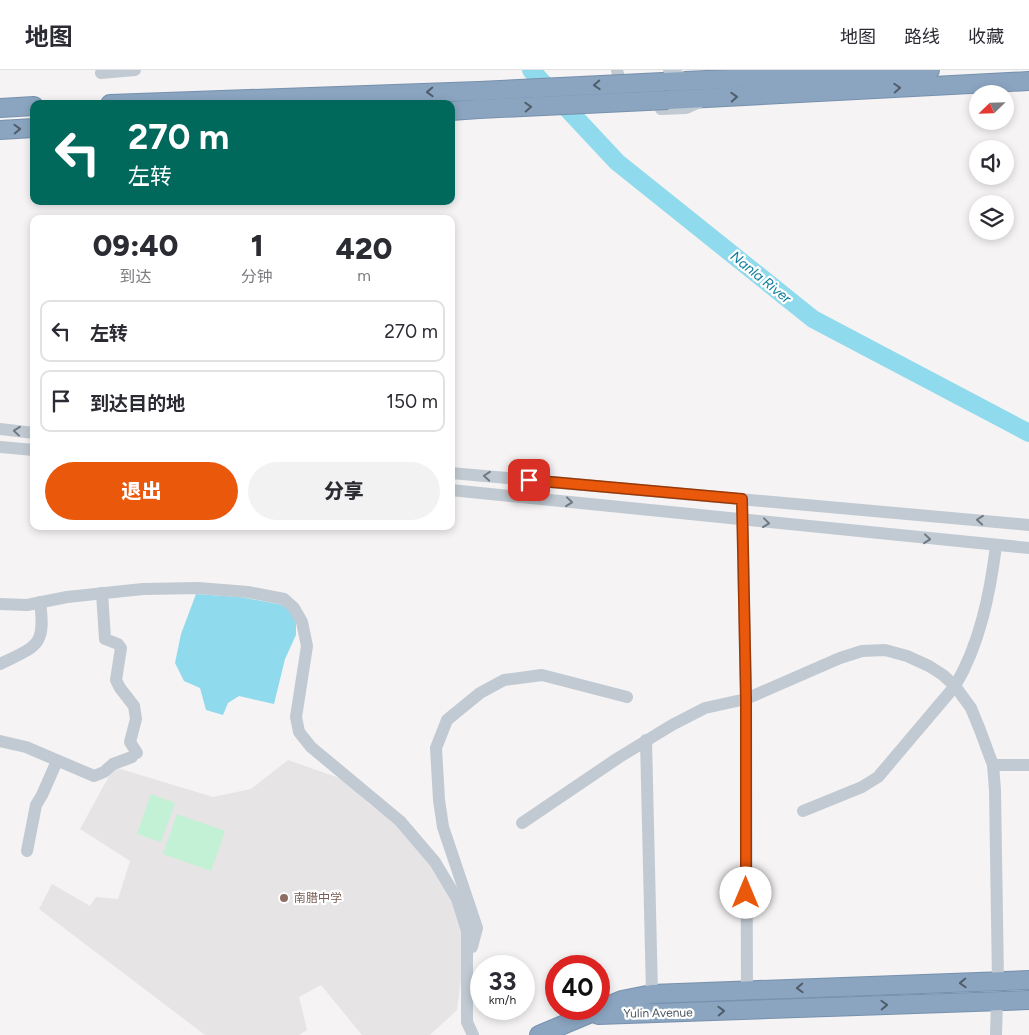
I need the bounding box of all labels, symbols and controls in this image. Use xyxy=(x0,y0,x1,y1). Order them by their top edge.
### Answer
text: 地图 xyxy=(25,22,73,51)
text: 地图 xyxy=(840,26,876,48)
text: 路线 xyxy=(904,26,940,48)
text: 收藏 xyxy=(968,26,1004,48)
one-way arrow xyxy=(593,80,601,91)
one-way arrow xyxy=(893,83,901,94)
north arrow xyxy=(969,85,1014,130)
map controls xyxy=(969,85,1014,240)
one-way arrow xyxy=(426,87,434,98)
one-way arrow xyxy=(731,92,739,103)
one-way arrow xyxy=(524,102,532,112)
text: 270 m xyxy=(128,116,229,158)
icon: left xyxy=(45,120,110,185)
one-way arrow xyxy=(14,124,21,134)
button: sound xyxy=(969,140,1014,185)
text: 左转 xyxy=(128,163,172,190)
button: layers xyxy=(969,195,1014,240)
text: 09:40 xyxy=(93,227,178,264)
text: 1 xyxy=(251,227,263,264)
text: 420 xyxy=(336,230,392,267)
water label: Nanla River xyxy=(727,248,795,308)
text: m xyxy=(357,266,371,285)
text: 到达 xyxy=(120,267,152,286)
text: 分钟 xyxy=(241,267,273,286)
icon: left xyxy=(47,317,75,345)
text: 270 m xyxy=(384,320,438,343)
text: 左转 xyxy=(90,322,128,345)
icon: arrive xyxy=(47,387,75,415)
text: 150 m xyxy=(386,390,438,413)
text: 到达目的地 xyxy=(90,392,185,415)
one-way arrow xyxy=(13,426,21,437)
pin xyxy=(508,459,550,501)
button: 退出 xyxy=(45,462,238,520)
button: 分享 xyxy=(248,462,440,520)
icon: arrive xyxy=(515,466,543,494)
one-way arrow xyxy=(483,471,491,482)
one-way arrow xyxy=(566,496,574,507)
one-way arrow xyxy=(976,515,984,526)
one-way arrow xyxy=(762,517,770,528)
one-way arrow xyxy=(924,533,932,544)
position arrow xyxy=(719,866,771,918)
place label: 南腊中学 xyxy=(294,891,342,905)
marker: 南腊中学 xyxy=(278,892,290,904)
speed limit sign: 40 xyxy=(545,955,610,1020)
text: 33 xyxy=(489,966,516,996)
one-way arrow xyxy=(959,977,967,988)
one-way arrow xyxy=(796,983,804,993)
text: km/h xyxy=(489,993,516,1007)
one-way arrow xyxy=(880,1000,888,1010)
street label: Yulin Avenue xyxy=(623,1005,693,1021)
one-way arrow xyxy=(717,1005,725,1016)

